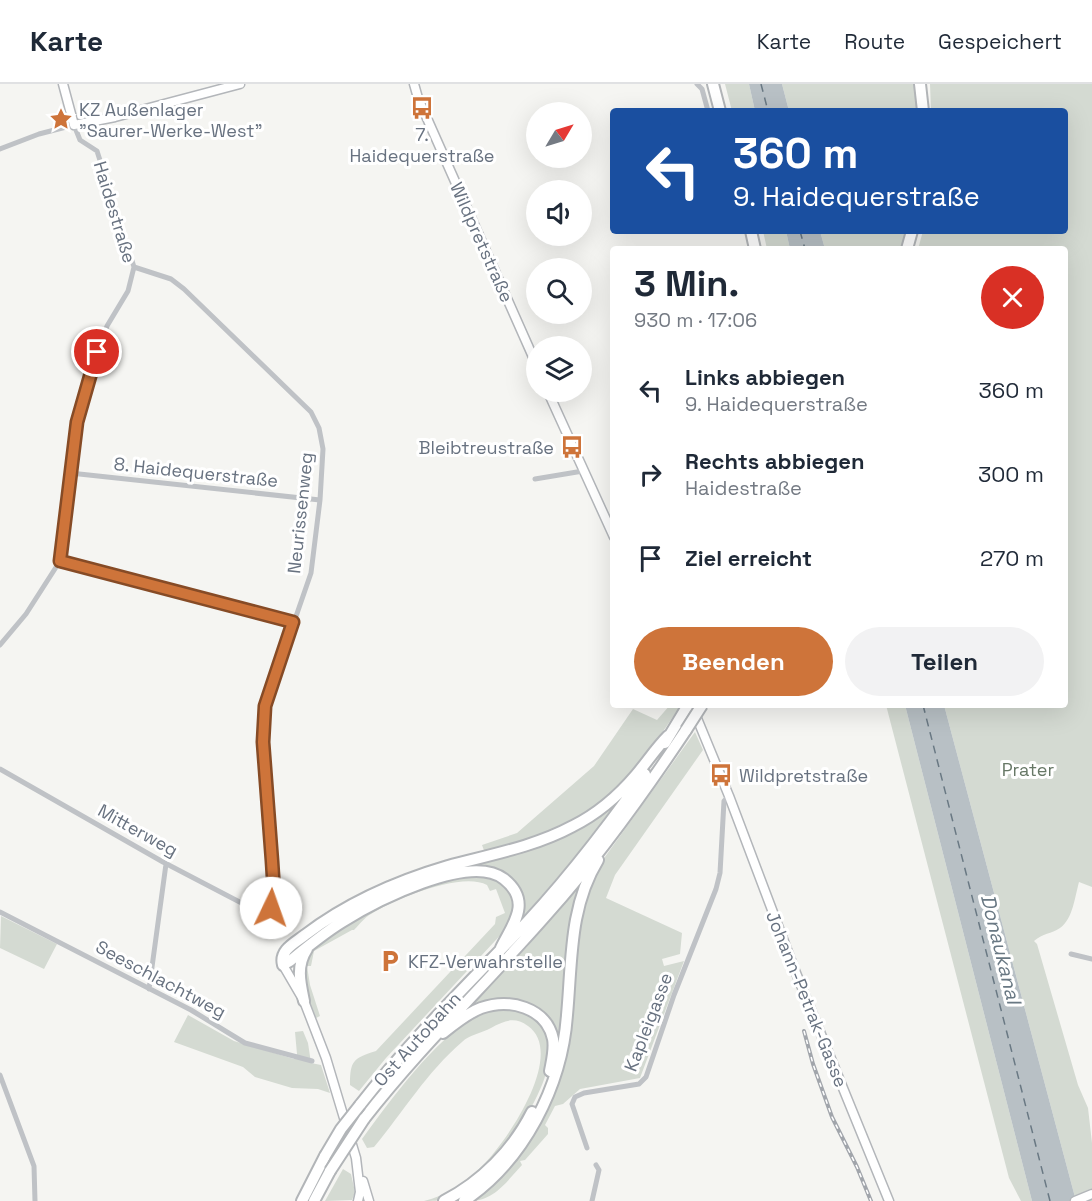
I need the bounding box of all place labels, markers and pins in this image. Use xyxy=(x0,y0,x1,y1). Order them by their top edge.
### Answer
bus stop icon: 7. Haidequerstraße xyxy=(409,95,435,121)
place label: KZ Außenlager "Saurer-Werke-West" xyxy=(79,98,262,142)
place icon: KZ Außenlager "Saurer-Werke-West" xyxy=(48,106,74,132)
place label: 7. Haidequerstraße xyxy=(349,123,495,167)
pin xyxy=(71,326,122,377)
bus stop icon: Bleibtreustraße xyxy=(559,434,585,460)
place label: Bleibtreustraße xyxy=(419,436,554,459)
bus stop icon: Wildpretstraße xyxy=(708,762,734,788)
place label: Wildpretstraße xyxy=(739,764,868,787)
parking icon: KFZ-Verwahrstelle xyxy=(377,948,403,974)
place label: KFZ-Verwahrstelle xyxy=(408,950,563,973)

